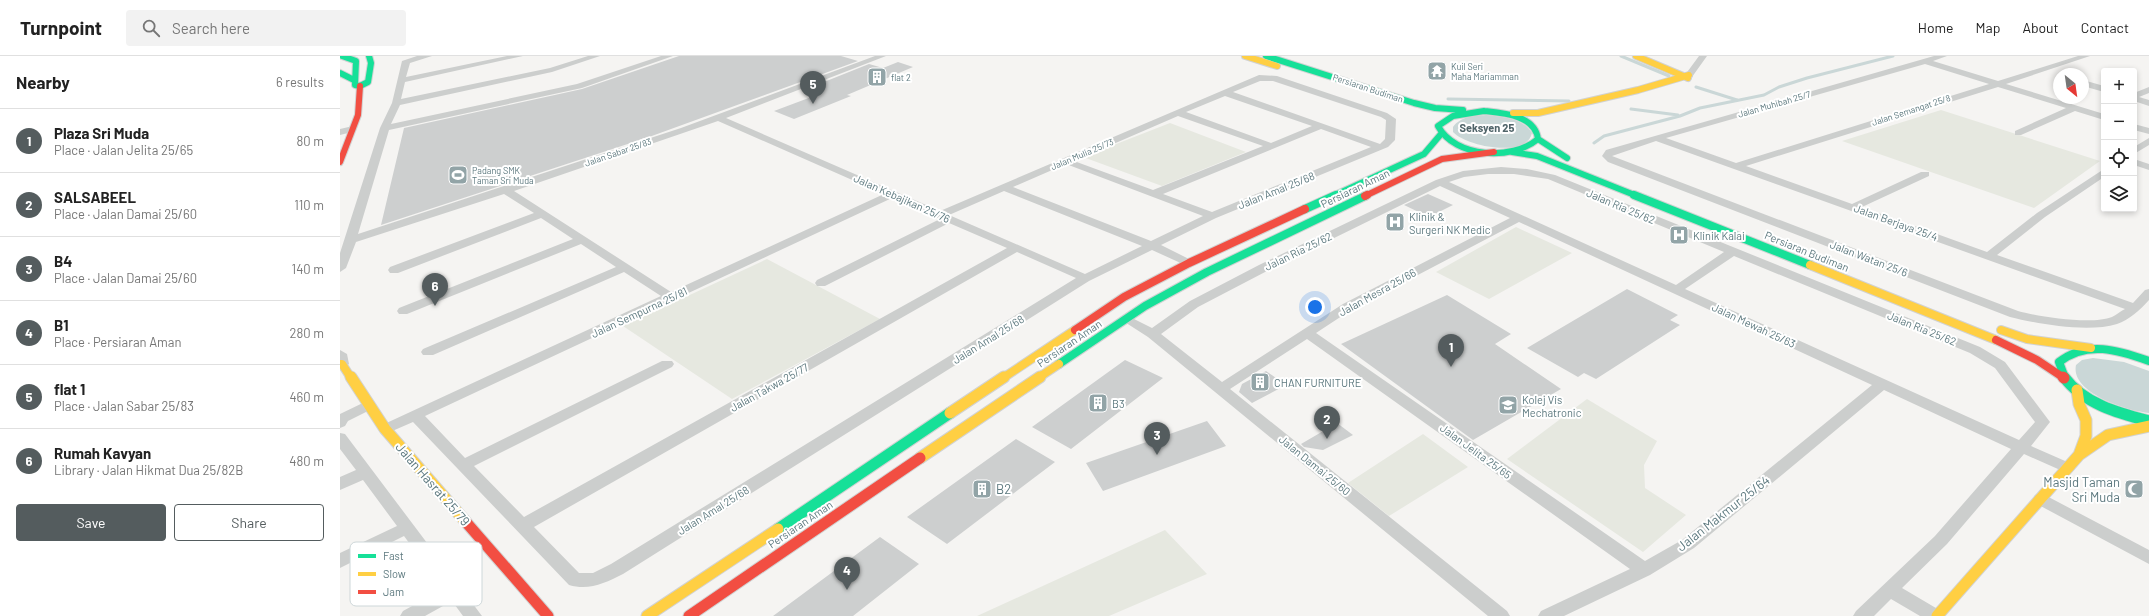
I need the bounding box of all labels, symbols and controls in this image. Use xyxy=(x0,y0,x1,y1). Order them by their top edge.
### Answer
search box xyxy=(126,10,406,46)
text: Turnpoint xyxy=(20,16,102,39)
icon: search xyxy=(140,17,162,39)
text: Search here xyxy=(172,19,250,37)
text: Home xyxy=(1918,19,1954,36)
text: Map xyxy=(1976,19,2000,36)
text: About xyxy=(2022,19,2059,36)
text: Contact xyxy=(2081,19,2129,36)
temple icon: Kuil Seri Maha Mariamman xyxy=(1426,60,1448,82)
place label: Kuil Seri Maha Mariamman xyxy=(1451,61,1519,82)
building icon: flat 2 xyxy=(866,66,888,88)
north arrow xyxy=(2053,68,2089,104)
map controls xyxy=(2101,68,2137,212)
button: + xyxy=(2101,68,2137,104)
pin: 5 xyxy=(800,71,826,104)
street label: Persiaran Budiman xyxy=(1331,71,1405,105)
text: Nearby xyxy=(16,72,70,92)
place label: flat 2 xyxy=(891,72,911,83)
text: 6 results xyxy=(276,74,324,90)
street label: Jalan Muhibah 25/7 xyxy=(1736,88,1812,120)
street label: Jalan Semangat 25/8 xyxy=(1870,92,1952,128)
button: − xyxy=(2101,104,2137,140)
district label: Seksyen 25 xyxy=(1460,121,1515,134)
text: Plaza Sri Muda xyxy=(54,124,149,142)
text: 1 xyxy=(27,133,31,149)
text: 80 m xyxy=(297,133,324,149)
street label: Jalan Sabar 25/83 xyxy=(583,135,653,169)
street label: Jalan Mulia 25/73 xyxy=(1049,136,1115,172)
button: locate xyxy=(2101,140,2137,176)
text: Place · Jalan Jelita 25/65 xyxy=(54,142,193,158)
sports icon: Padang SMK Taman Sri Muda xyxy=(447,164,469,186)
place label: Padang SMK Taman Sri Muda xyxy=(472,165,534,186)
street label: Persiaran Aman xyxy=(1318,166,1392,210)
street label: Jalan Amal 25/68 xyxy=(1236,169,1317,211)
street label: Jalan Kebajikan 25/76 xyxy=(852,171,952,225)
button: layers xyxy=(2101,176,2137,212)
street label: Jalan Ria 25/62 xyxy=(1585,186,1657,226)
text: SALSABEEL xyxy=(54,188,136,206)
text: 2 xyxy=(25,197,33,213)
text: 110 m xyxy=(294,197,324,213)
street label: Jalan Berjaya 25/4 xyxy=(1852,201,1940,243)
text: Place · Jalan Damai 25/60 xyxy=(54,206,197,222)
place label: Klinik & Surgeri NK Medic xyxy=(1409,210,1491,236)
hospital icon: Klinik & Surgeri NK Medic xyxy=(1384,211,1406,233)
hospital icon: Klinik Kalai xyxy=(1668,224,1690,246)
street label: Persiaran Budiman xyxy=(1763,228,1851,274)
street label: Jalan Ria 25/62 xyxy=(1262,229,1334,273)
place label: Klinik Kalai xyxy=(1693,229,1745,242)
street label: Jalan Watan 25/6 xyxy=(1828,237,1910,279)
text: B4 xyxy=(54,252,72,270)
text: 3 xyxy=(25,261,33,277)
text: 140 m xyxy=(292,261,324,277)
street label: Jalan Mesra 25/66 xyxy=(1336,265,1418,319)
text: Place · Jalan Damai 25/60 xyxy=(54,270,197,286)
pin: 6 xyxy=(422,273,448,306)
street label: Jalan Sempurna 25/81 xyxy=(589,284,689,340)
your location xyxy=(1305,297,1325,317)
street label: Jalan Mewah 25/63 xyxy=(1710,300,1798,350)
street label: Jalan Ria 25/62 xyxy=(1886,308,1958,348)
street label: Jalan Amal 25/68 xyxy=(950,312,1026,366)
text: B1 xyxy=(54,316,69,334)
street label: Persiaran Aman xyxy=(1034,317,1104,369)
text: 4 xyxy=(25,325,33,341)
text: 280 m xyxy=(290,325,324,341)
text: Place · Persiaran Aman xyxy=(54,334,181,350)
pin: 1 xyxy=(1438,334,1464,367)
street label: Jalan Takwa 25/77 xyxy=(728,360,810,414)
building icon: CHAN FURNITURE xyxy=(1249,371,1271,393)
place label: CHAN FURNITURE xyxy=(1274,376,1362,389)
text: flat 1 xyxy=(54,380,85,398)
text: 5 xyxy=(25,389,33,405)
text: 460 m xyxy=(289,389,324,405)
building icon: B3 xyxy=(1087,392,1109,414)
place label: Kolej Vis Mechatronic xyxy=(1522,393,1582,419)
school or university icon: Kolej Vis Mechatronic xyxy=(1497,394,1519,416)
place label: B3 xyxy=(1112,397,1125,410)
text: Place · Jalan Sabar 25/83 xyxy=(54,398,194,414)
pin: 2 xyxy=(1314,406,1340,439)
street label: Jalan Jelita 25/65 xyxy=(1438,421,1514,481)
pin: 3 xyxy=(1144,422,1170,455)
street label: Jalan Damai 25/60 xyxy=(1277,432,1353,498)
street label: Jalan Hasrat 25/79 xyxy=(392,439,474,529)
text: Rumah Kavyan xyxy=(54,444,151,462)
text: 6 xyxy=(26,453,32,469)
text: 480 m xyxy=(289,453,324,469)
text: Library · Jalan Hikmat Dua 25/82B xyxy=(54,462,243,478)
street label: Jalan Makmur 25/64 xyxy=(1673,472,1773,554)
place label: Masjid Taman Sri Muda xyxy=(2043,474,2120,505)
building icon: B2 xyxy=(971,478,993,500)
mosque icon: Masjid Taman Sri Muda xyxy=(2123,478,2145,500)
place label: B2 xyxy=(996,481,1011,497)
street label: Jalan Amal 25/68 xyxy=(675,483,751,537)
street label: Persiaran Aman xyxy=(765,498,835,550)
button: Save xyxy=(16,504,166,541)
button: Share xyxy=(174,504,324,541)
legend xyxy=(350,542,482,606)
text: Fast xyxy=(383,549,404,562)
pin: 4 xyxy=(834,557,860,590)
text: Slow xyxy=(383,567,406,580)
text: Jam xyxy=(383,585,404,598)

